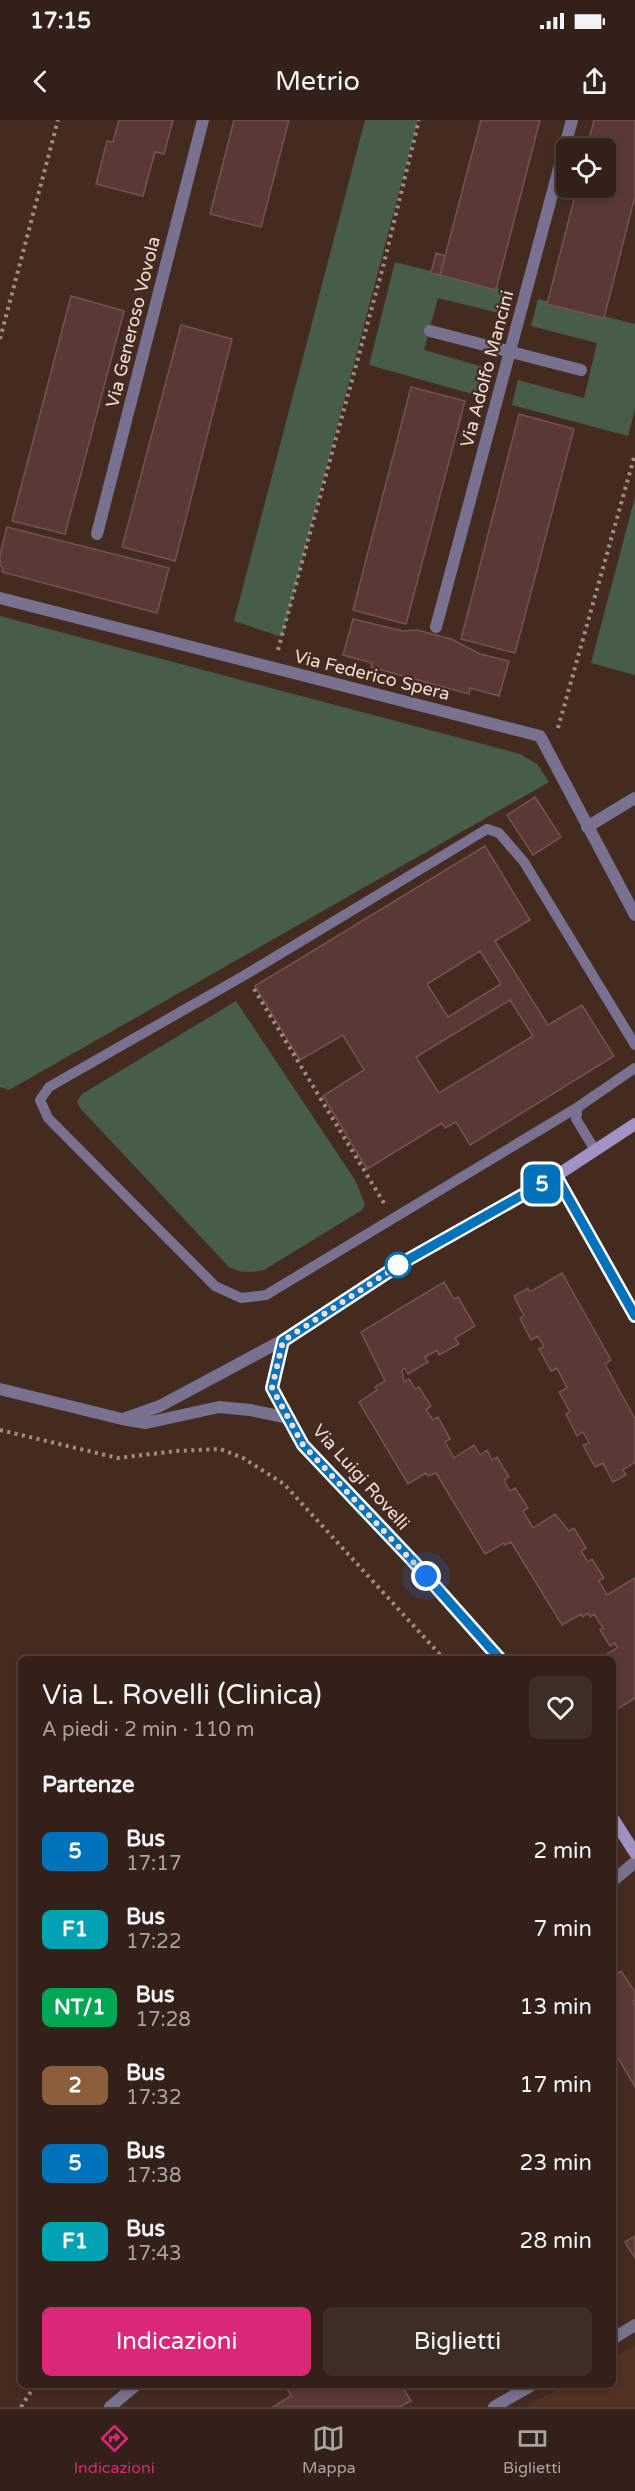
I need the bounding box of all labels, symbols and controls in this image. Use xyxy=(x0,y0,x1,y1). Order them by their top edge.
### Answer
text: 17:15 xyxy=(30,8,91,34)
icon: back xyxy=(24,65,57,98)
text: Metrio xyxy=(275,65,360,98)
icon: share xyxy=(578,65,611,98)
map controls xyxy=(556,138,616,198)
button: locate xyxy=(556,138,616,198)
street label: Via Generoso Vovola xyxy=(101,234,165,410)
street label: Via Adolfo Mancini xyxy=(455,288,519,450)
street label: Via Federico Spera xyxy=(292,645,452,705)
line badge: 5 xyxy=(522,1164,562,1204)
text: 5 xyxy=(535,1172,549,1197)
unlabelled marker xyxy=(385,1252,411,1278)
street label: Via Luigi Rovelli xyxy=(308,1420,414,1534)
your location xyxy=(411,1561,441,1591)
button: heart xyxy=(529,1676,592,1739)
text: Via L. Rovelli (Clinica) xyxy=(42,1678,322,1712)
text: A piedi · 2 min · 110 m xyxy=(42,1718,254,1742)
text: Partenze xyxy=(42,1772,135,1798)
text: Bus xyxy=(126,1826,165,1852)
text: 2 min xyxy=(533,1838,592,1864)
text: 5 xyxy=(68,1839,82,1864)
text: 17:17 xyxy=(126,1852,181,1876)
text: Bus xyxy=(126,1904,165,1930)
text: 7 min xyxy=(533,1916,592,1942)
text: F1 xyxy=(62,1917,88,1942)
text: 17:22 xyxy=(126,1930,181,1954)
text: Bus xyxy=(135,1982,174,2008)
text: 13 min xyxy=(520,1994,592,2020)
text: NT/1 xyxy=(54,1995,105,2020)
text: 17:28 xyxy=(135,2008,191,2032)
text: Bus xyxy=(126,2060,165,2086)
text: 17 min xyxy=(520,2072,592,2098)
text: 2 xyxy=(68,2073,82,2098)
text: 17:32 xyxy=(126,2086,181,2110)
text: Bus xyxy=(126,2138,165,2164)
text: 23 min xyxy=(520,2150,592,2176)
text: 5 xyxy=(68,2151,82,2176)
text: 17:38 xyxy=(126,2164,181,2188)
text: Bus xyxy=(126,2216,165,2242)
text: 28 min xyxy=(520,2228,592,2254)
text: F1 xyxy=(62,2229,88,2254)
text: 17:43 xyxy=(126,2242,181,2266)
button: Indicazioni xyxy=(42,2307,311,2376)
button: Biglietti xyxy=(323,2307,592,2376)
tab: Indicazioni xyxy=(74,2422,155,2478)
tab: Mappa xyxy=(302,2422,356,2478)
tab: Biglietti xyxy=(503,2422,561,2478)

